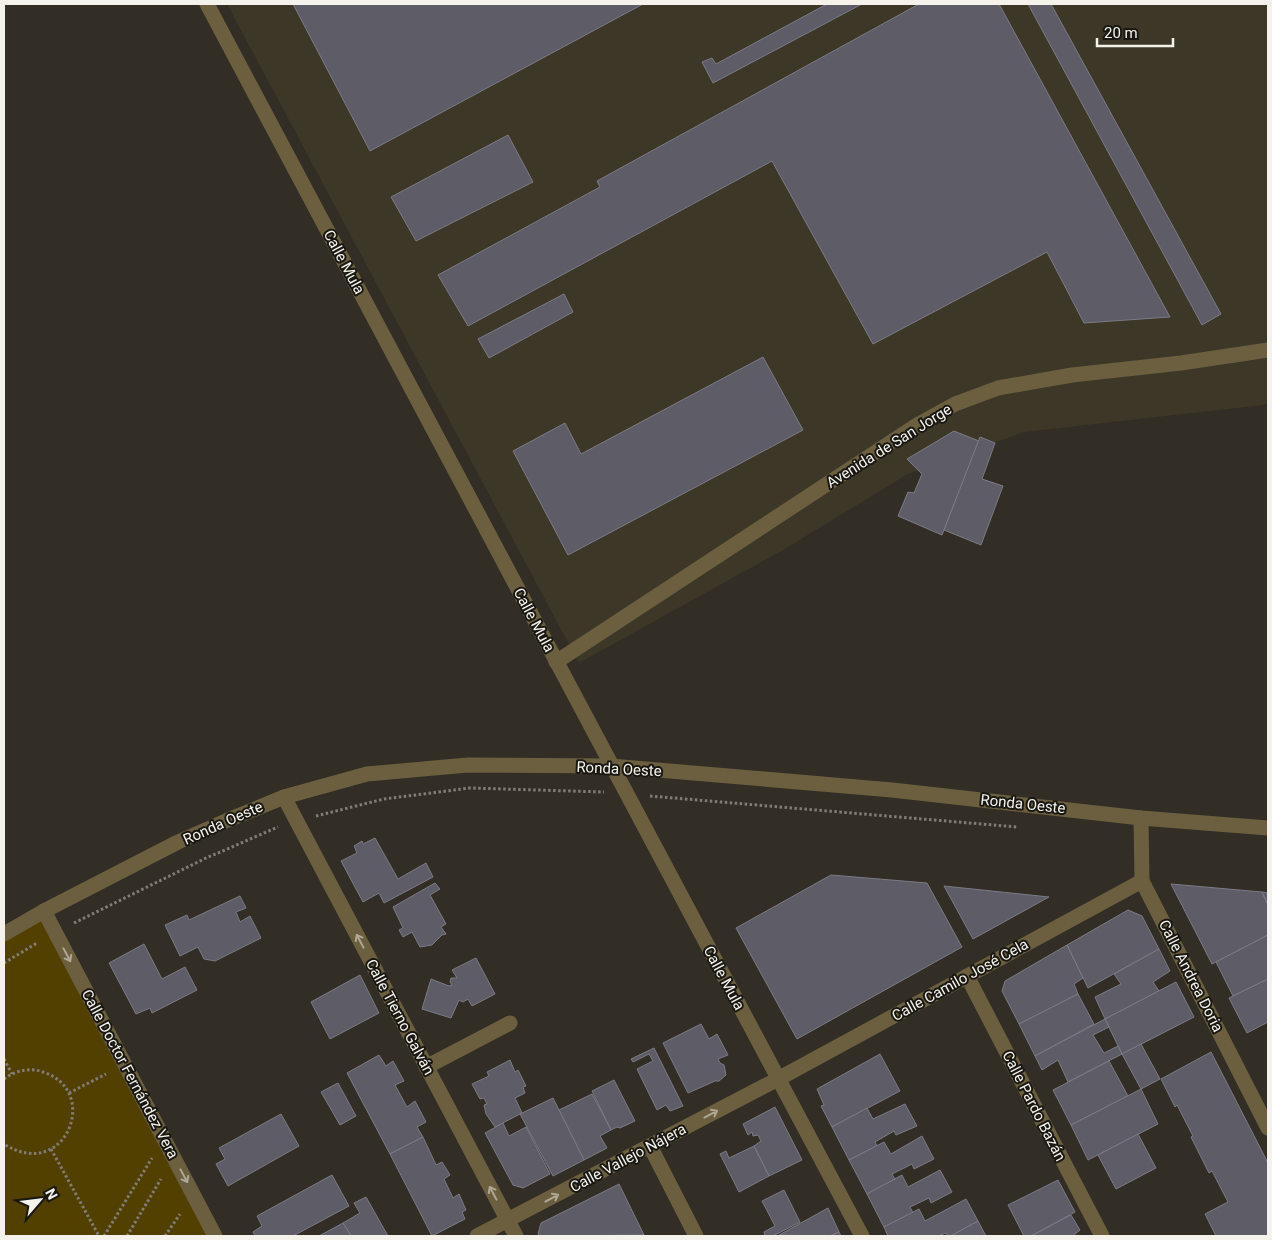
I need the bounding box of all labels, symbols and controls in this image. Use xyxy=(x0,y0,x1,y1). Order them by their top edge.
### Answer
scale bar xyxy=(1097,15,1173,47)
text: 20 m xyxy=(1104,24,1138,42)
street label: Calle Mula xyxy=(320,227,368,297)
street label: Avenida de San Jorge xyxy=(823,400,955,492)
street label: Calle Mula xyxy=(510,585,558,655)
street label: Ronda Oeste xyxy=(576,758,662,780)
street label: Ronda Oeste xyxy=(980,791,1066,817)
street label: Ronda Oeste xyxy=(180,797,266,849)
street label: Calle Andrea Doria xyxy=(1155,917,1227,1035)
one-way arrow xyxy=(355,934,364,949)
street label: Calle Camilo José Cela xyxy=(889,935,1031,1025)
street label: Calle Mula xyxy=(700,943,748,1013)
one-way arrow xyxy=(62,947,72,962)
street label: Calle Tierno Galván xyxy=(362,956,438,1078)
street label: Calle Doctor Fernández Vera xyxy=(78,986,182,1162)
street label: Calle Pardo Bazán xyxy=(998,1048,1070,1164)
one-way arrow xyxy=(703,1109,718,1118)
street label: Calle Vallejo Nájera xyxy=(567,1120,689,1196)
one-way arrow xyxy=(179,1168,189,1183)
north arrow xyxy=(15,1175,65,1225)
text: N xyxy=(42,1186,61,1202)
one-way arrow xyxy=(488,1186,497,1201)
one-way arrow xyxy=(544,1193,559,1203)

